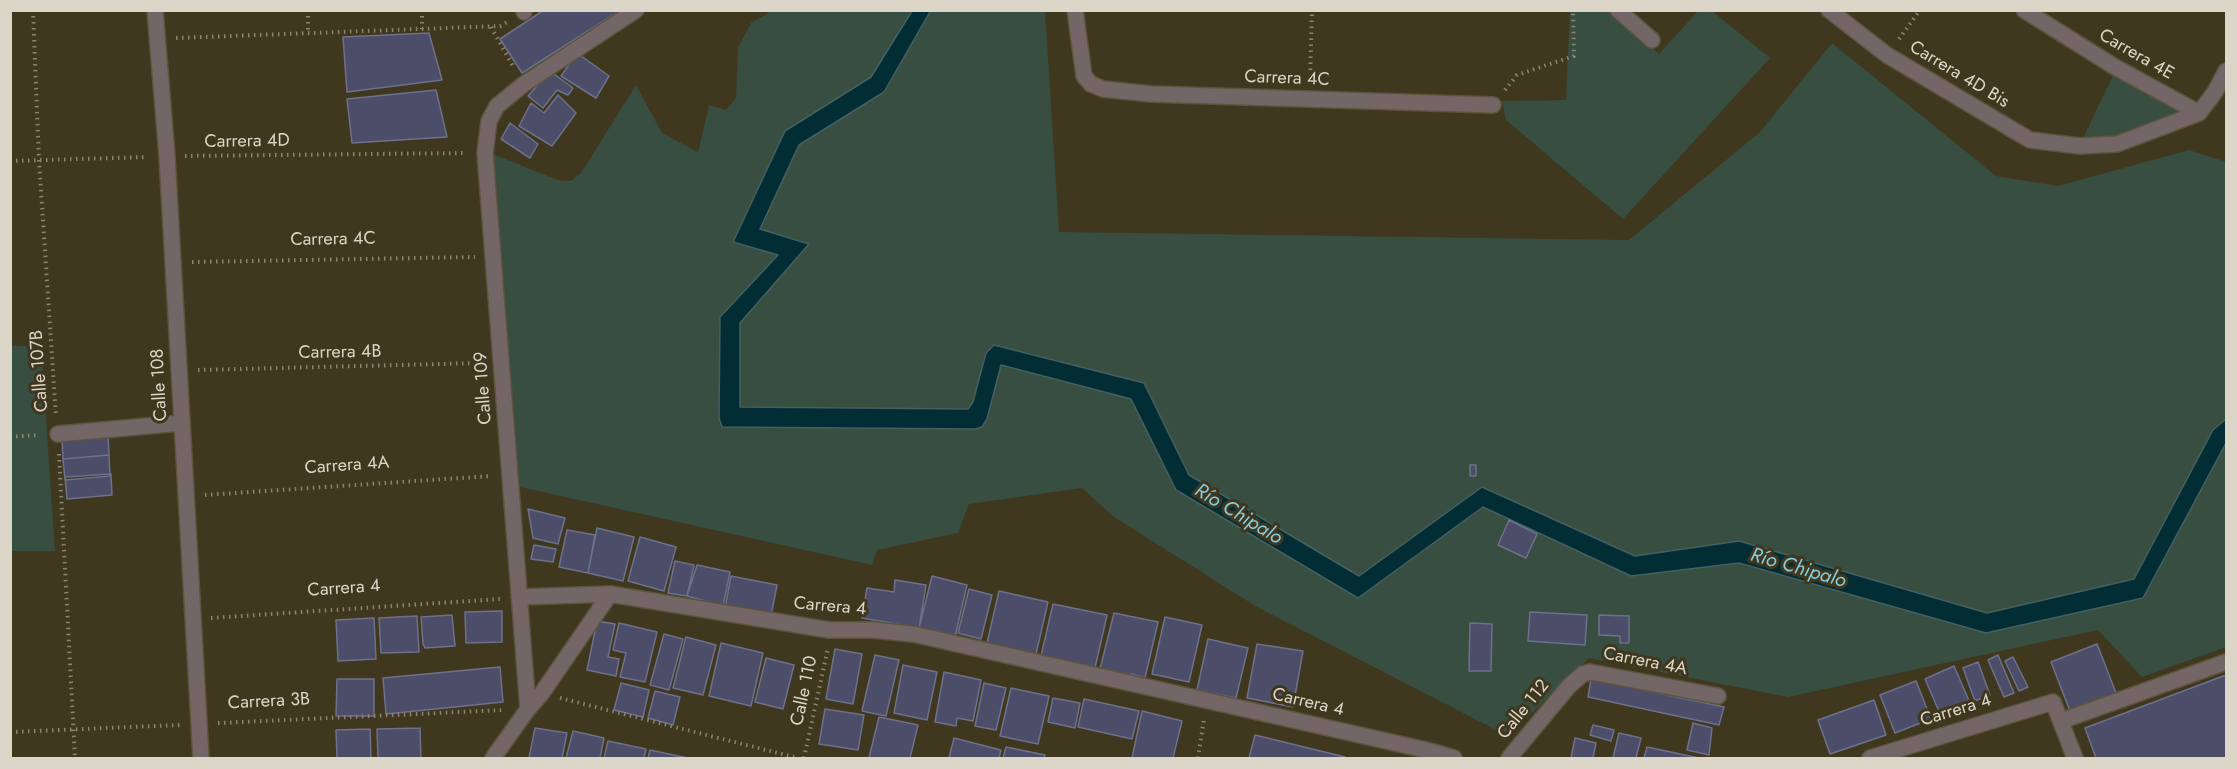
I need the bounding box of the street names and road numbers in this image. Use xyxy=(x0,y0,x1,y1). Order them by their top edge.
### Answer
street label: Carrera 4E xyxy=(2095,25,2177,85)
street label: Carrera 4D Bis xyxy=(1905,37,2013,113)
street label: Carrera 4C xyxy=(1244,67,1330,91)
street label: Carrera 4D xyxy=(204,130,290,154)
street label: Carrera 4C xyxy=(290,228,376,252)
street label: Calle 107B xyxy=(26,329,54,413)
street label: Carrera 4B xyxy=(298,341,382,365)
street label: Calle 108 xyxy=(147,348,173,422)
street label: Calle 109 xyxy=(471,351,497,425)
street label: Carrera 4A xyxy=(304,452,390,480)
street label: Carrera 4 xyxy=(307,576,381,602)
street label: Carrera 4 xyxy=(793,593,867,621)
street label: Carrera 4A xyxy=(1601,643,1689,681)
street label: Calle 110 xyxy=(787,654,823,728)
street label: Calle 112 xyxy=(1493,676,1555,744)
street label: Carrera 4 xyxy=(1270,684,1346,722)
street label: Carrera 3B xyxy=(227,689,311,715)
street label: Carrera 4 xyxy=(1918,690,1994,732)

